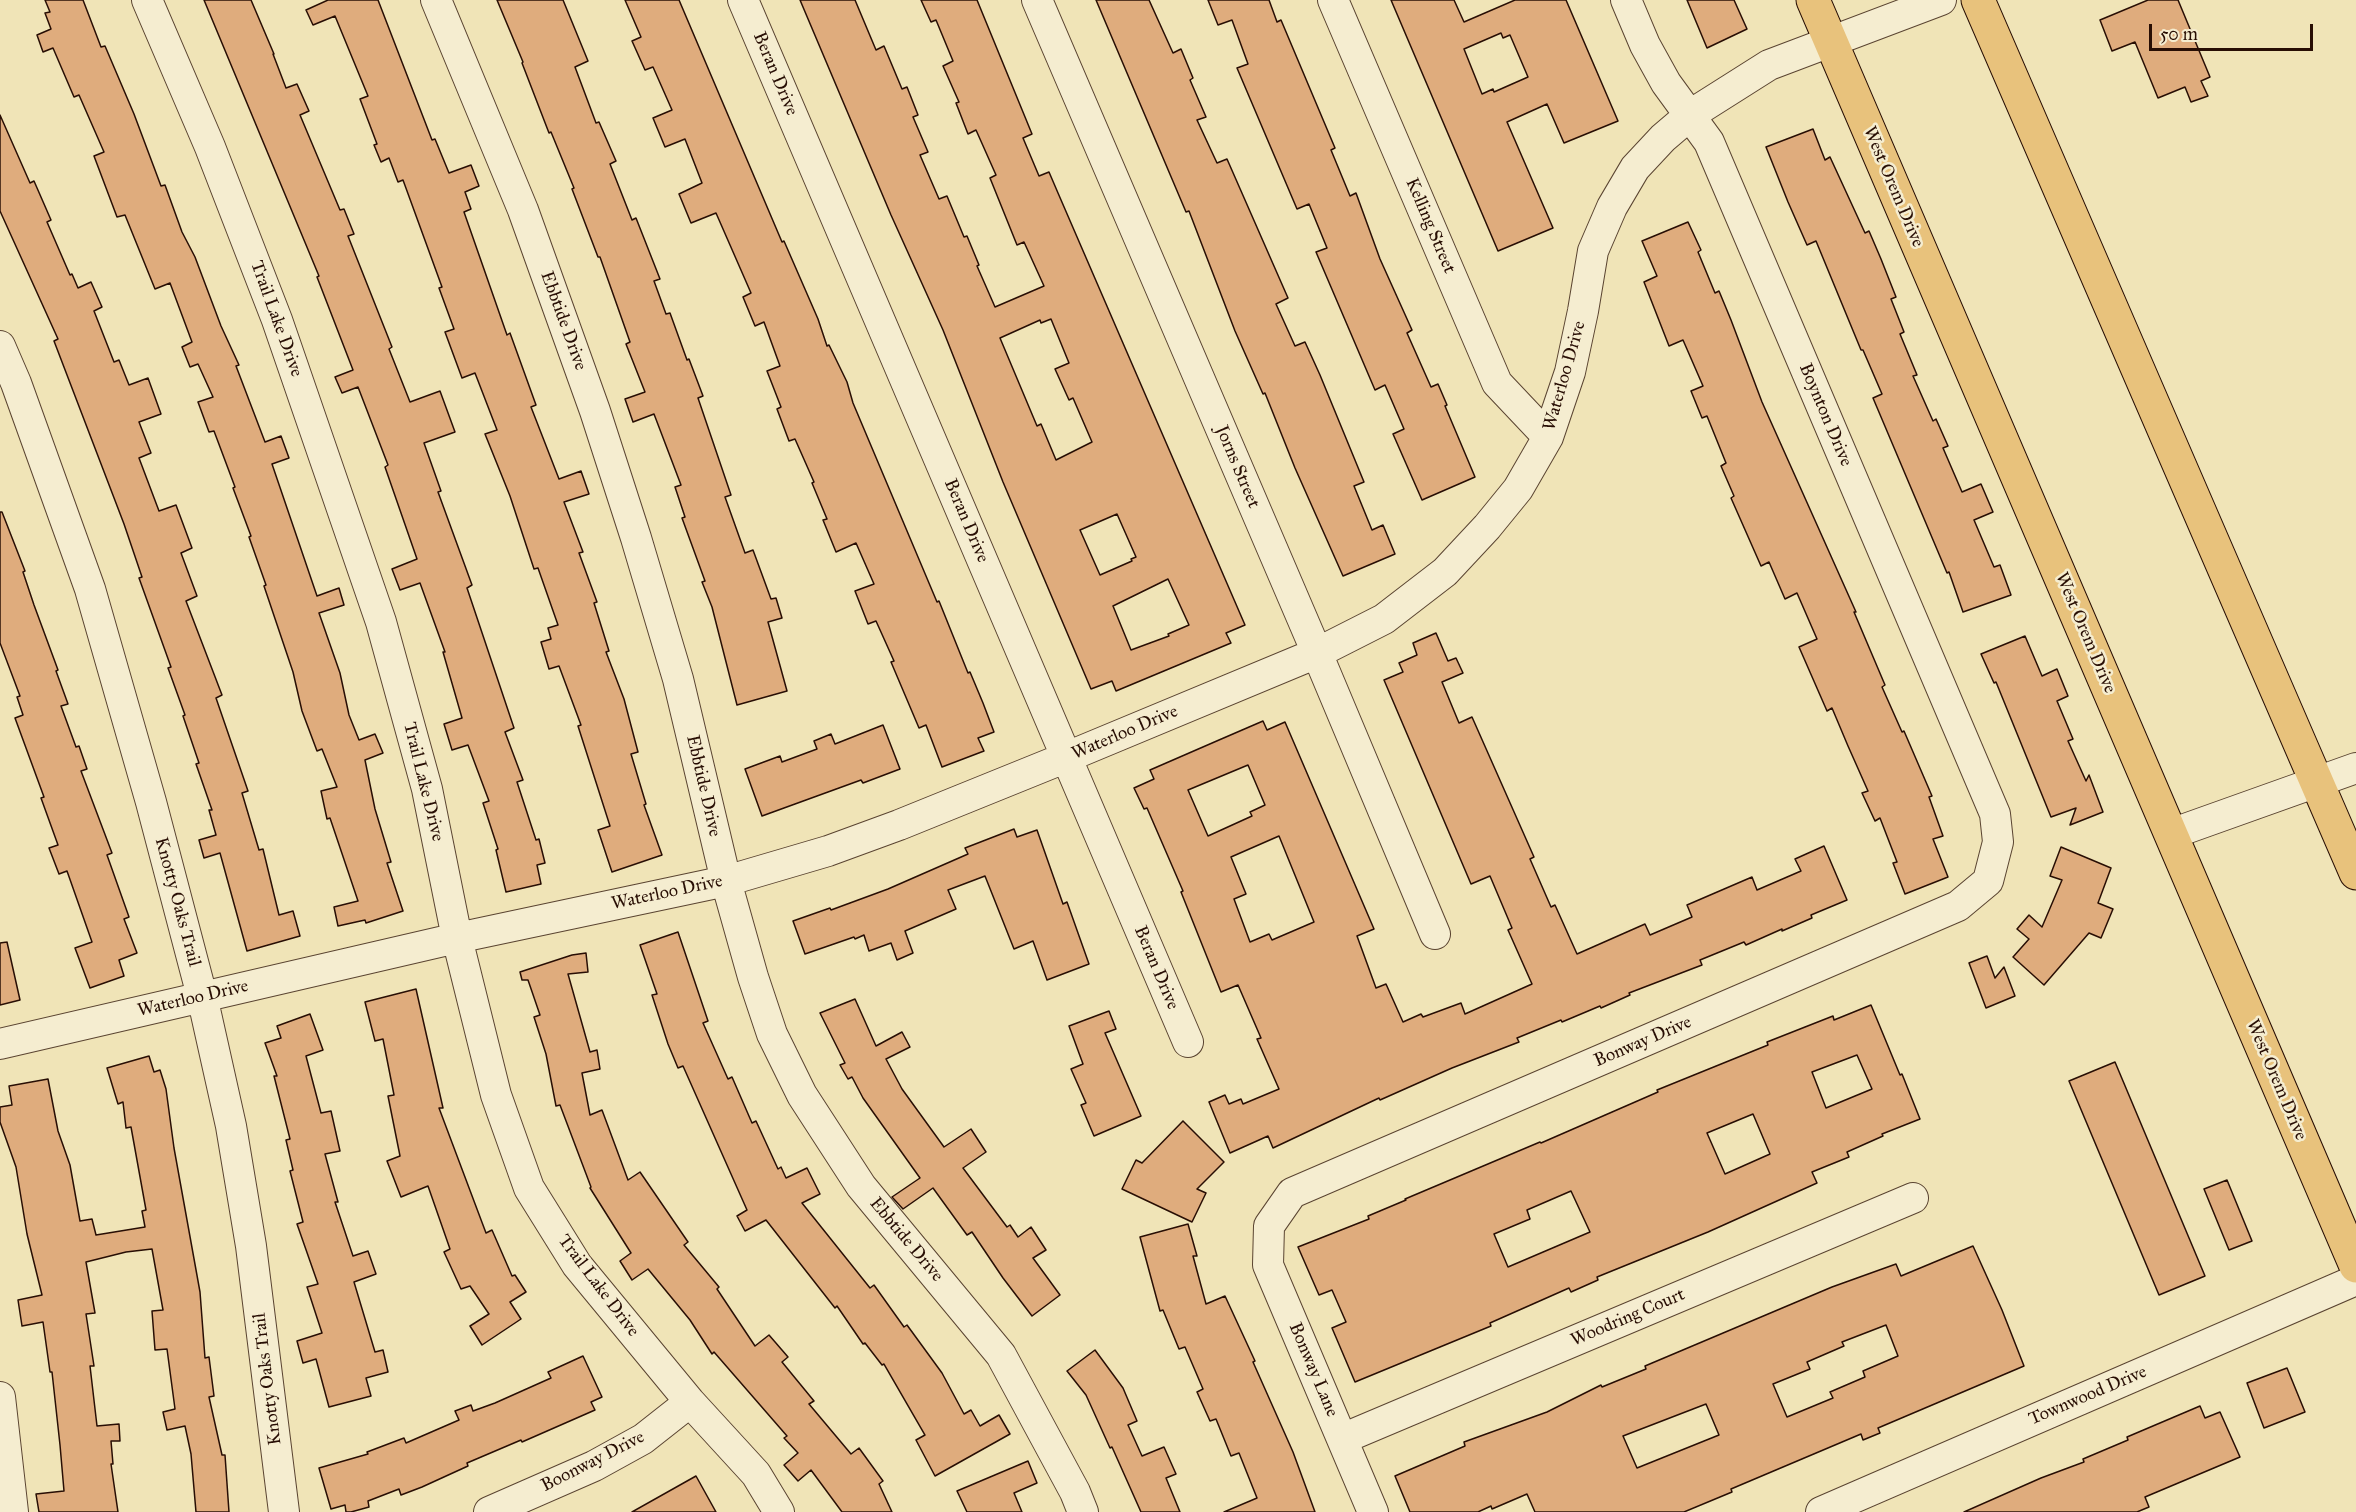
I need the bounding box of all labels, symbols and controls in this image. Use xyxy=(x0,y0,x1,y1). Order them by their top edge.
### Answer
scale bar xyxy=(2152,12,2316,50)
text: 50 m xyxy=(2160,23,2198,45)
street label: Beran Drive xyxy=(748,29,802,119)
street label: West Orem Drive xyxy=(1858,123,1928,251)
street label: Kelling Street xyxy=(1400,175,1460,277)
street label: Trail Lake Drive xyxy=(245,258,307,380)
street label: Ebbtide Drive xyxy=(535,269,591,373)
street label: Waterloo Drive xyxy=(1539,319,1591,433)
street label: Boynton Drive xyxy=(1794,360,1856,470)
street label: Jorns Street xyxy=(1210,422,1264,512)
street label: Beran Drive xyxy=(939,476,993,566)
street label: West Orem Drive xyxy=(2050,569,2120,697)
street label: Waterloo Drive xyxy=(1069,701,1181,765)
street label: Trail Lake Drive xyxy=(398,720,448,844)
street label: Ebbtide Drive xyxy=(681,733,725,839)
street label: Knotty Oaks Trail xyxy=(149,835,205,969)
street label: Waterloo Drive xyxy=(609,871,725,915)
street label: Beran Drive xyxy=(1129,923,1183,1013)
street label: Waterloo Drive xyxy=(135,976,251,1022)
street label: Bonway Drive xyxy=(1591,1012,1695,1072)
street label: West Orem Drive xyxy=(2241,1016,2311,1144)
street label: Ebbtide Drive xyxy=(864,1193,948,1287)
street label: Trail Lake Drive xyxy=(553,1231,643,1341)
street label: Woodring Court xyxy=(1568,1284,1688,1352)
street label: Knotty Oaks Trail xyxy=(249,1312,287,1446)
street label: Bonway Lane xyxy=(1283,1320,1343,1420)
street label: Townwood Drive xyxy=(2026,1361,2150,1431)
street label: Boonway Drive xyxy=(538,1427,648,1497)

